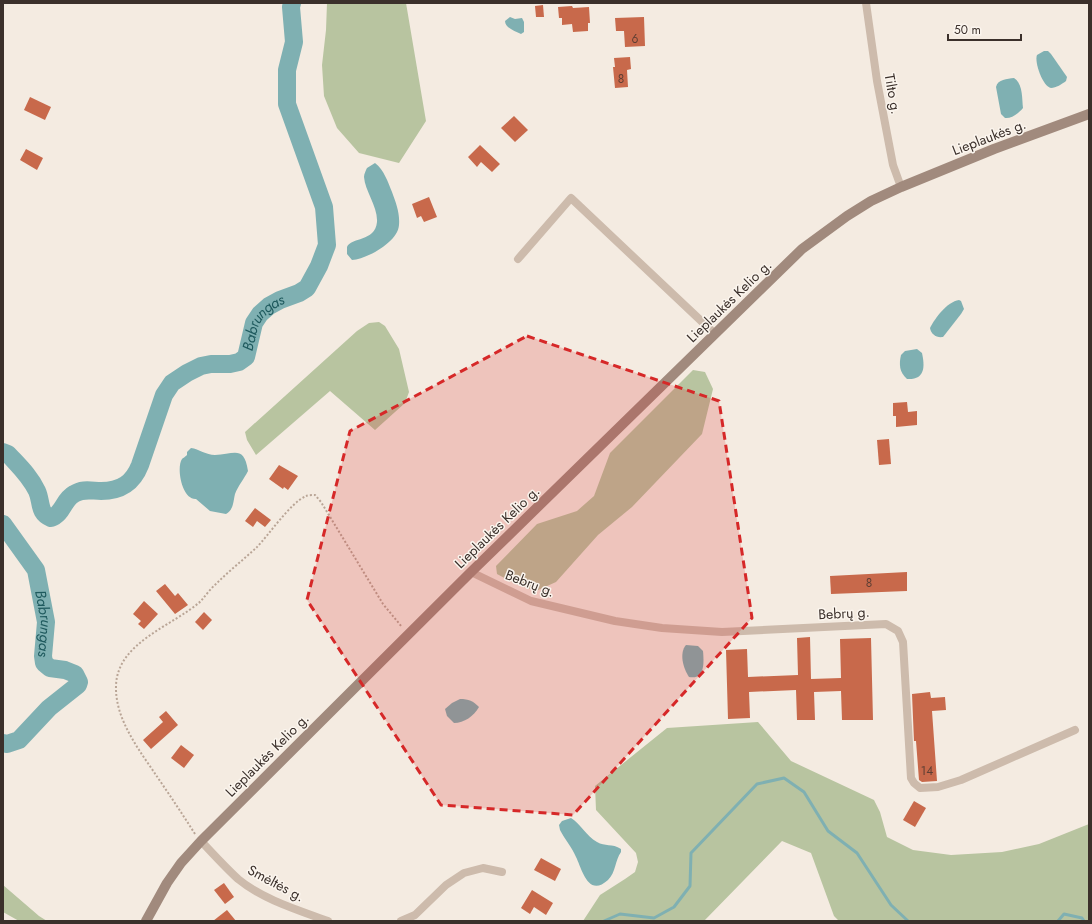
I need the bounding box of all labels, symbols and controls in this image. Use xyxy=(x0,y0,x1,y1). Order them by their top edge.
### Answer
scale bar xyxy=(948,16,1021,42)
text: 50 m xyxy=(954,21,981,39)
house number: 6 xyxy=(632,30,639,48)
house number: 8 xyxy=(618,70,624,88)
street label: Tilto g. xyxy=(880,72,906,116)
street label: Lieplaukės g. xyxy=(949,114,1029,160)
street label: Lieplaukės Kelio g. xyxy=(682,255,776,347)
water label: Babrungas xyxy=(237,288,287,353)
street label: Lieplaukės Kelio g. xyxy=(450,481,544,573)
street label: Bebrų g. xyxy=(502,564,558,602)
house number: 8 xyxy=(866,574,872,592)
water label: Babrungas xyxy=(29,588,57,658)
street label: Bebrų g. xyxy=(818,602,870,624)
street label: Lieplaukės Kelio g. xyxy=(221,709,313,801)
house number: 14 xyxy=(921,762,933,780)
street label: Smėltės g. xyxy=(244,860,308,906)

